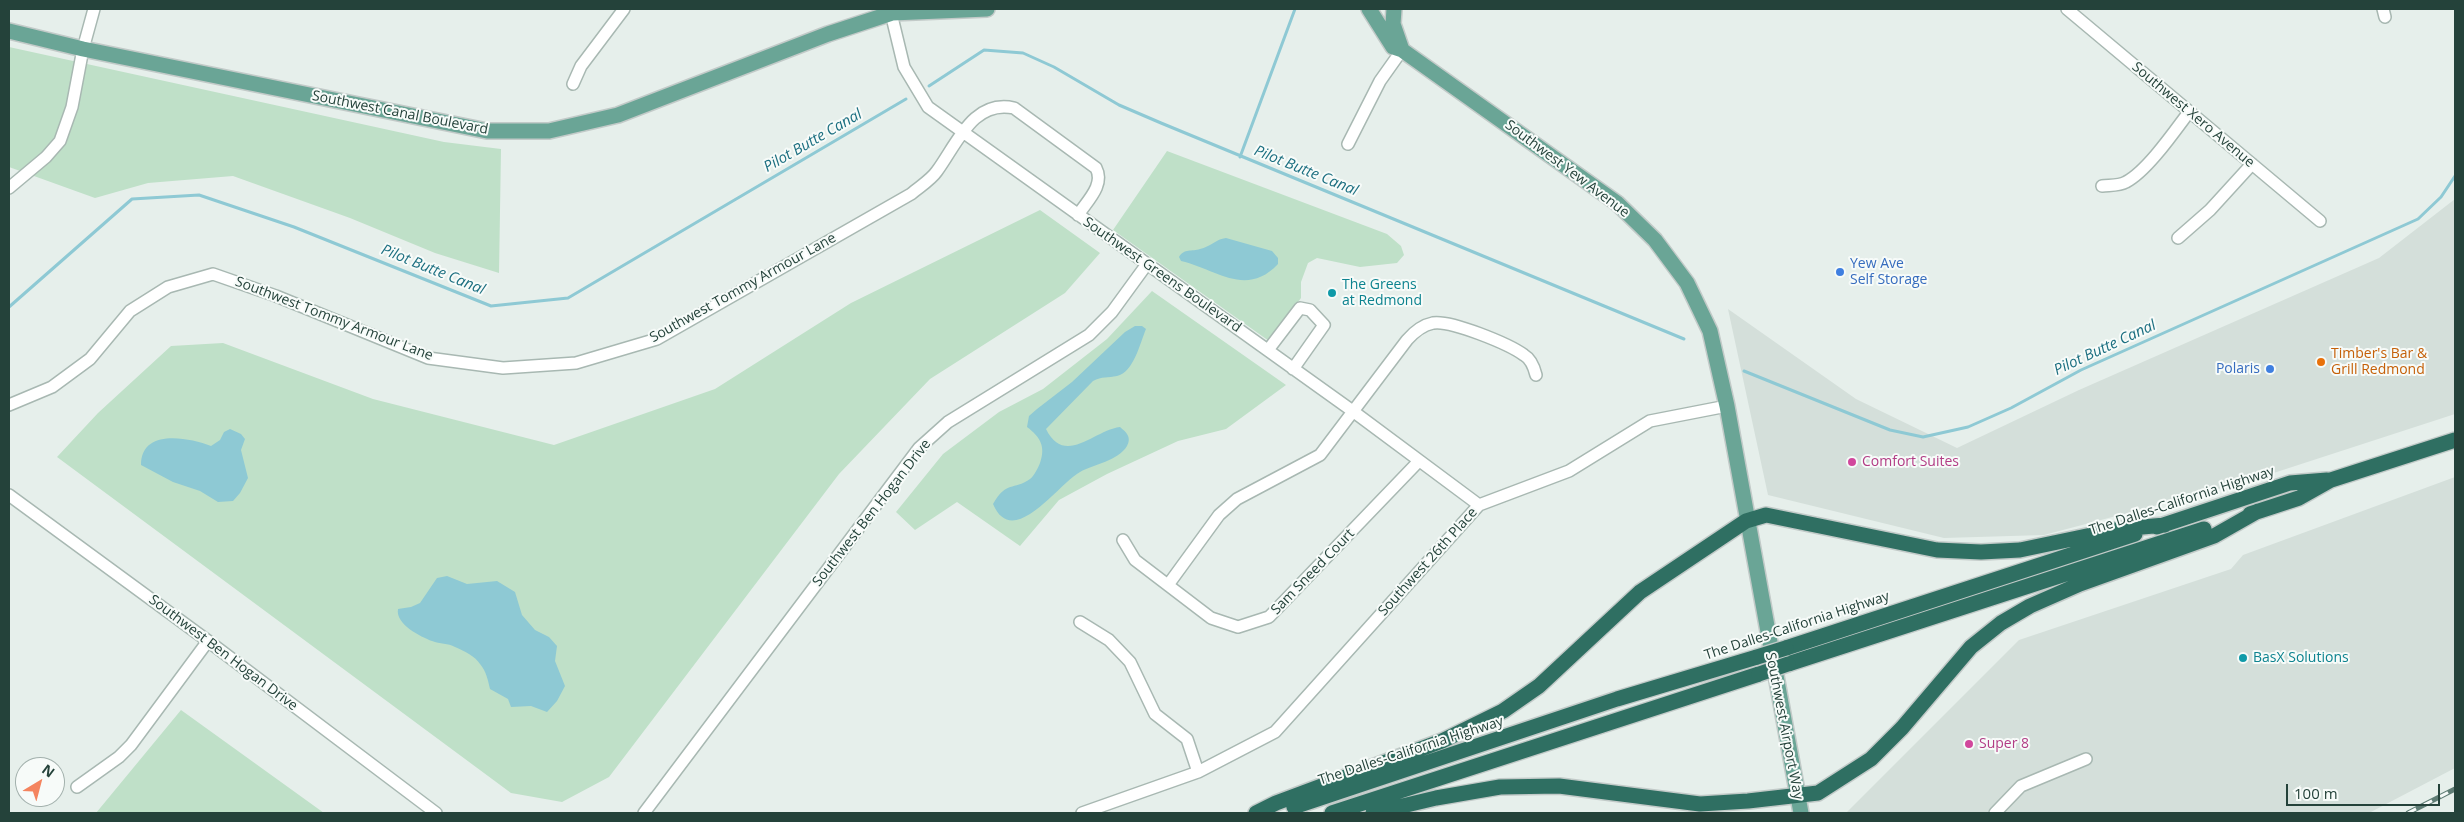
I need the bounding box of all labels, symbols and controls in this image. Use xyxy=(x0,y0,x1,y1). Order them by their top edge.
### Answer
street label: Southwest Xero Avenue xyxy=(2128,59,2258,171)
street label: Southwest Canal Boulevard xyxy=(311,88,489,138)
water label: Pilot Butte Canal xyxy=(761,106,865,176)
street label: Southwest Yew Avenue xyxy=(1502,117,1632,221)
water label: Pilot Butte Canal xyxy=(1251,142,1361,200)
street label: Southwest Greens Boulevard xyxy=(1080,214,1244,336)
street label: Southwest Tommy Armour Lane xyxy=(647,230,839,346)
water label: Pilot Butte Canal xyxy=(378,241,488,299)
place label: Yew Ave Self Storage xyxy=(1850,256,1927,288)
marker: Yew Ave Self Storage xyxy=(1834,266,1846,278)
street label: Southwest Tommy Armour Lane xyxy=(233,273,435,365)
place label: The Greens at Redmond xyxy=(1342,277,1422,310)
marker: The Greens at Redmond xyxy=(1326,287,1338,299)
water label: Pilot Butte Canal xyxy=(2051,317,2159,379)
place label: Timber's Bar & Grill Redmond xyxy=(2331,346,2427,378)
marker: Timber's Bar & Grill Redmond xyxy=(2315,356,2327,368)
place label: Polaris xyxy=(2216,361,2260,377)
marker: Polaris xyxy=(2264,363,2276,375)
street label: Southwest Ben Hogan Drive xyxy=(809,436,935,590)
place label: Comfort Suites xyxy=(1862,454,1959,470)
marker: Comfort Suites xyxy=(1846,456,1858,468)
street label: The Dalles-California Highway xyxy=(2087,463,2277,539)
street label: Southwest 26th Place xyxy=(1375,504,1481,620)
street label: Sam Sneed Court xyxy=(1268,526,1358,618)
street label: The Dalles-California Highway xyxy=(1702,588,1892,664)
street label: Southwest Ben Hogan Drive xyxy=(145,592,301,714)
place label: BasX Solutions xyxy=(2253,650,2349,666)
street label: Southwest Airport Way xyxy=(1761,651,1807,801)
marker: BasX Solutions xyxy=(2237,652,2249,664)
street label: The Dalles-California Highway xyxy=(1316,713,1506,789)
place label: Super 8 xyxy=(1979,736,2029,752)
marker: Super 8 xyxy=(1963,738,1975,750)
north arrow xyxy=(15,757,65,807)
text: N xyxy=(38,759,59,781)
scale bar xyxy=(2289,774,2443,806)
text: 100 m xyxy=(2294,783,2338,803)

